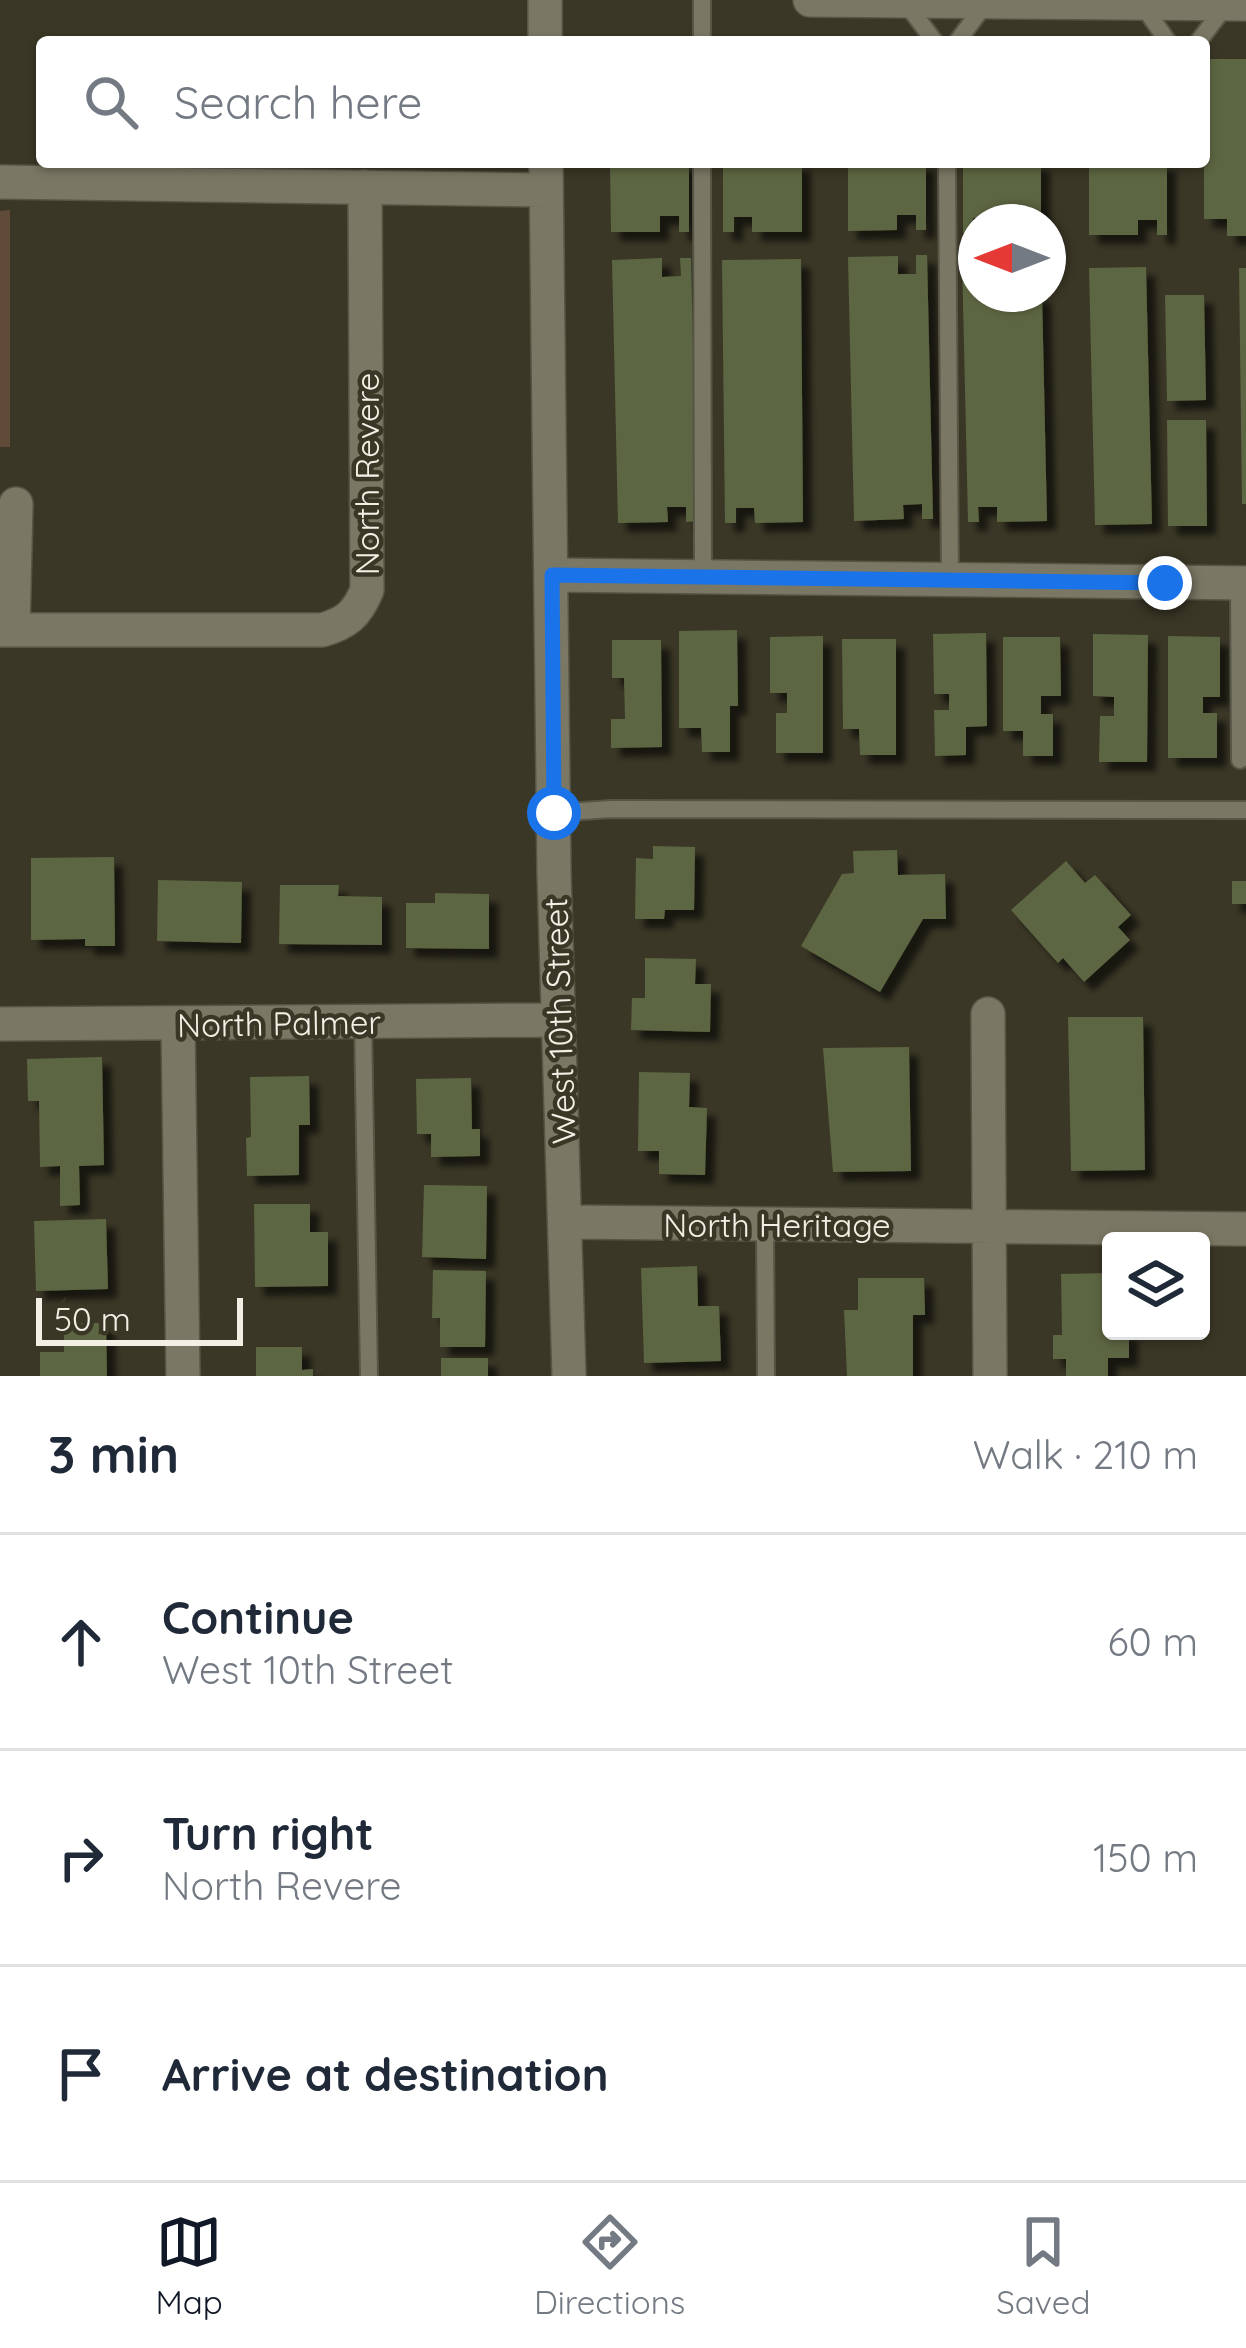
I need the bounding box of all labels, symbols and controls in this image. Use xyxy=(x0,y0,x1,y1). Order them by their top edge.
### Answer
search box xyxy=(36,36,1210,168)
icon: search xyxy=(78,69,144,135)
text: Search here xyxy=(174,74,422,130)
north arrow xyxy=(958,204,1066,312)
street label: North Revere xyxy=(346,373,387,575)
route end xyxy=(1138,556,1192,610)
route start xyxy=(527,786,581,840)
street label: West 10th Street xyxy=(534,897,584,1145)
street label: North Palmer xyxy=(177,1001,382,1045)
street label: North Heritage xyxy=(663,1204,891,1245)
map controls xyxy=(1102,1232,1210,1340)
button: layers xyxy=(1102,1232,1210,1340)
scale bar xyxy=(36,1292,243,1345)
text: 50 m xyxy=(54,1298,131,1339)
text: 3 min xyxy=(48,1422,179,1486)
text: Walk · 210 m xyxy=(973,1430,1198,1479)
text: Continue xyxy=(162,1589,354,1645)
icon: ahead xyxy=(48,1609,114,1675)
text: 60 m xyxy=(1108,1617,1198,1666)
text: West 10th Street xyxy=(162,1645,454,1694)
text: Turn right xyxy=(162,1805,374,1861)
icon: right xyxy=(48,1825,114,1891)
text: 150 m xyxy=(1093,1833,1198,1882)
text: North Revere xyxy=(162,1861,401,1910)
icon: arrive xyxy=(48,2041,114,2107)
text: Arrive at destination xyxy=(162,2046,608,2102)
tab: Map xyxy=(156,2209,223,2322)
tab: Directions xyxy=(534,2209,685,2322)
tab: Saved xyxy=(996,2209,1090,2322)

